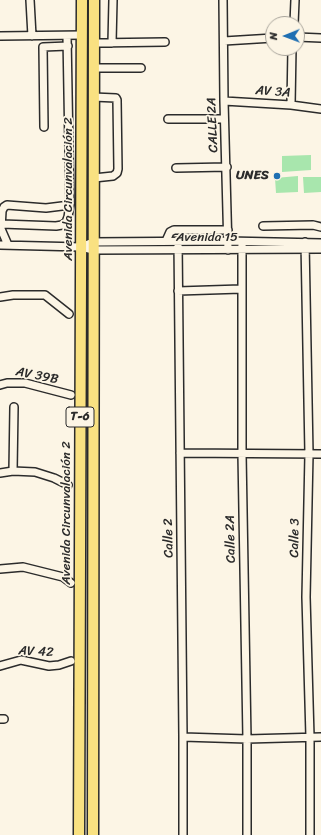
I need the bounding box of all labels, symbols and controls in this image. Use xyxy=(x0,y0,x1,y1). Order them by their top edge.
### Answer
north arrow xyxy=(265,16,305,56)
text: N xyxy=(264,32,283,40)
street label: AV 3A xyxy=(255,83,291,101)
street label: CALLE 2A xyxy=(204,97,222,153)
street label: Avenida Circunvalación 2 xyxy=(61,117,77,261)
place label: UNES xyxy=(236,168,269,184)
marker: UNES xyxy=(272,171,282,181)
street label: Avenida 15 xyxy=(176,230,238,246)
street label: AV 39B xyxy=(14,364,60,388)
road number: T-6 xyxy=(66,407,94,427)
street label: Avenida Circunvalación 2 xyxy=(59,441,75,585)
street label: Calle 2A xyxy=(223,515,239,563)
street label: Calle 2 xyxy=(161,518,177,558)
street label: Calle 3 xyxy=(287,518,303,558)
street label: AV 42 xyxy=(18,643,54,661)

